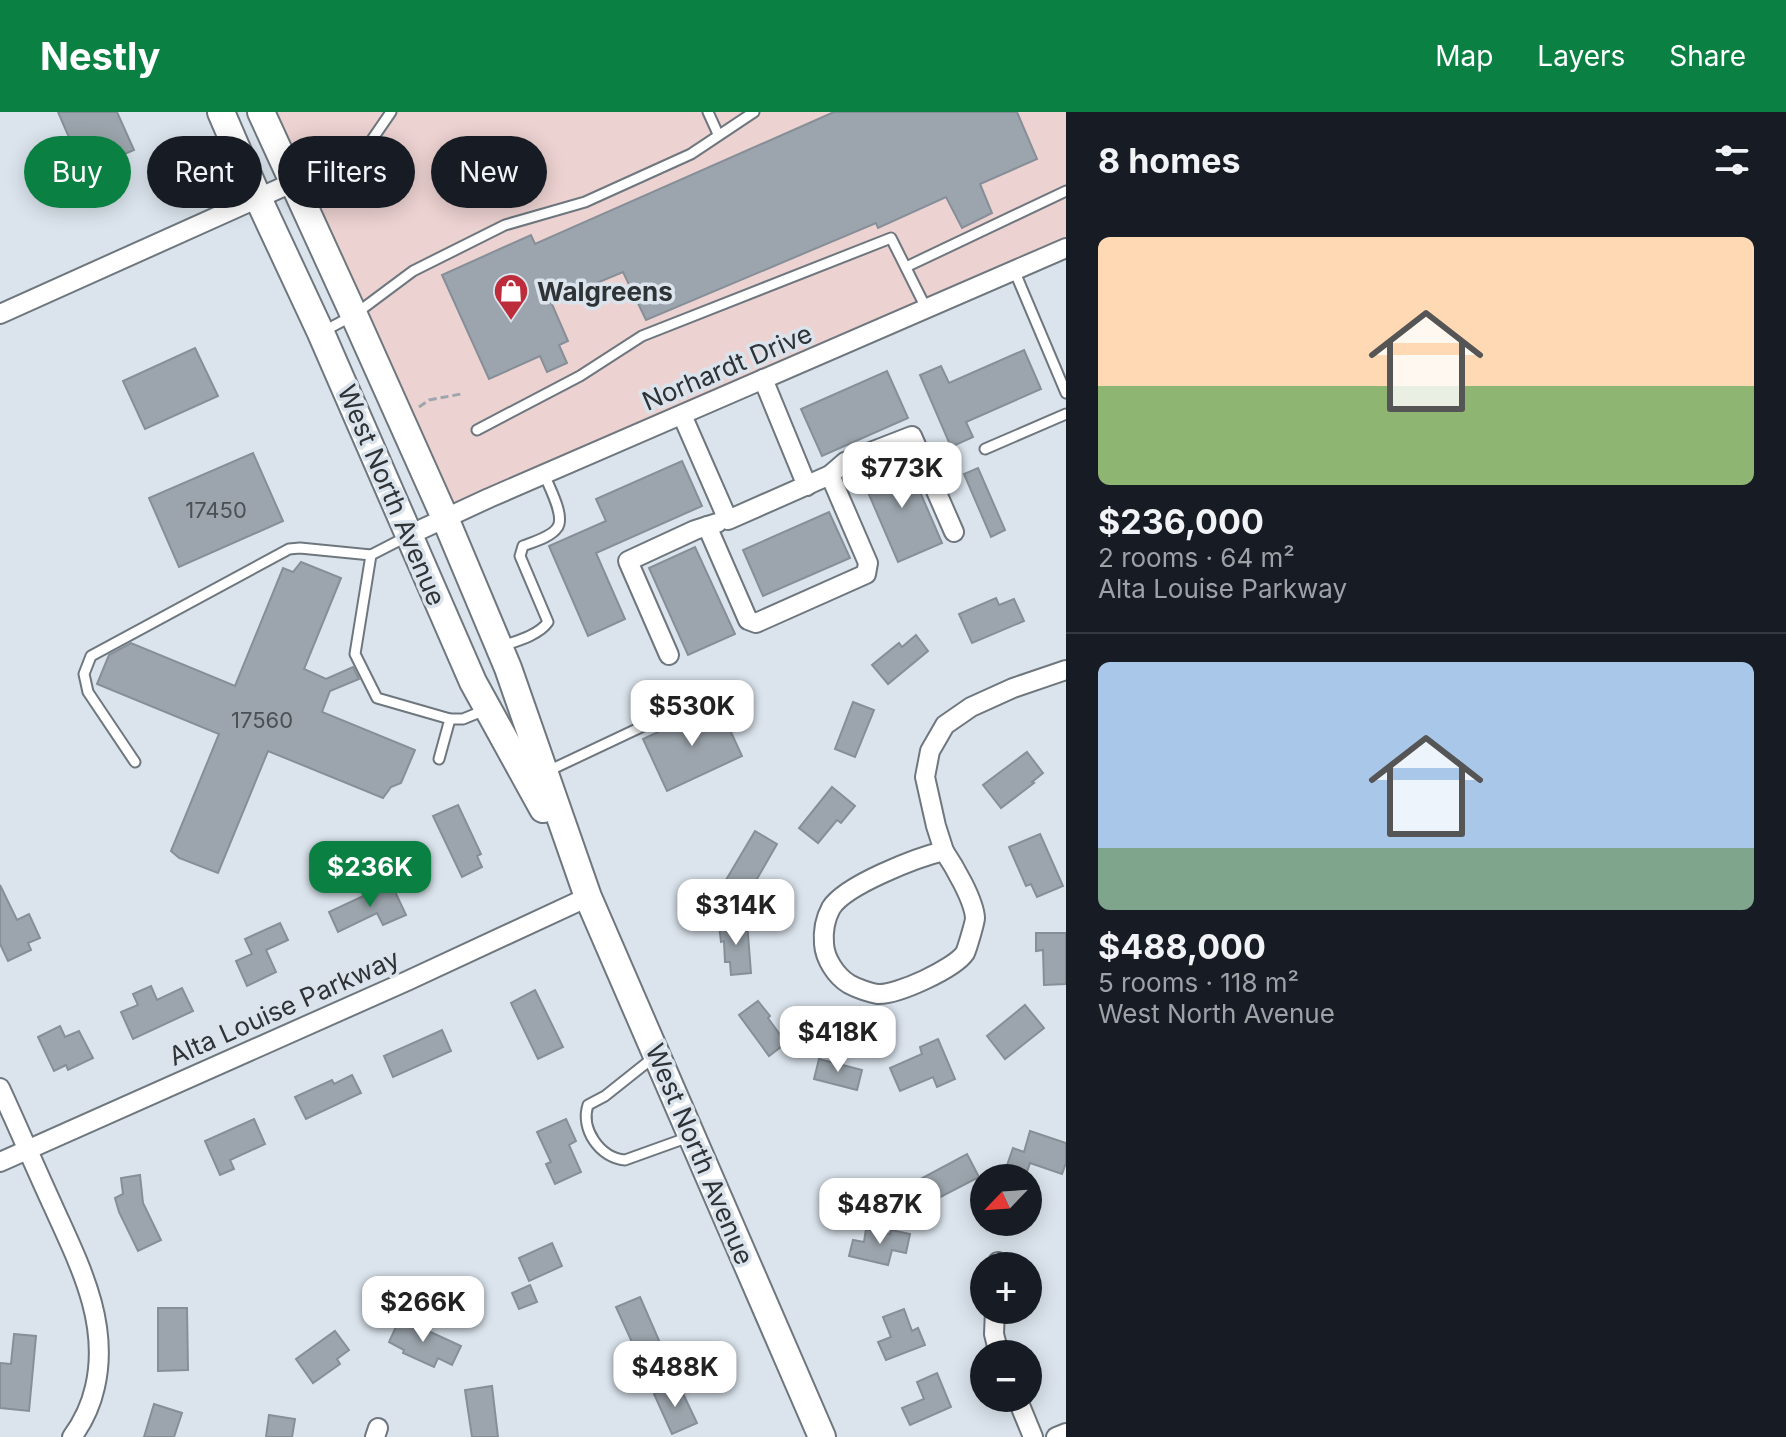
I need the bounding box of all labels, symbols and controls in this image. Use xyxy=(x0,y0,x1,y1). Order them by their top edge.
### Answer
text: Nestly xyxy=(40,33,160,79)
text: Map xyxy=(1435,39,1493,73)
text: Layers xyxy=(1537,39,1625,73)
text: Share xyxy=(1669,39,1746,73)
chip: Buy xyxy=(24,136,131,208)
chip: Rent xyxy=(147,136,262,208)
chip: Filters xyxy=(278,136,415,208)
chip: New xyxy=(431,136,547,208)
icon: filters xyxy=(1710,138,1754,182)
text: 8 homes xyxy=(1098,140,1241,181)
shop icon: Walgreens xyxy=(492,272,530,322)
place label: Walgreens xyxy=(537,276,673,307)
icon: home xyxy=(1354,289,1498,433)
street label: Norhardt Drive xyxy=(637,317,817,417)
street label: West North Avenue xyxy=(331,380,453,610)
pin: $773K xyxy=(846,442,958,510)
text: $773K xyxy=(861,452,943,483)
house number: 17450 xyxy=(185,497,247,523)
text: $236,000 xyxy=(1098,501,1264,542)
text: 2 rooms · 64 m² xyxy=(1098,542,1295,573)
text: Alta Louise Parkway xyxy=(1098,573,1347,604)
pin: $530K xyxy=(636,680,748,748)
text: $530K xyxy=(649,690,735,721)
house number: 17560 xyxy=(231,707,293,733)
icon: home xyxy=(1354,714,1498,858)
pin: $236K xyxy=(314,841,426,909)
text: $236K xyxy=(327,851,413,882)
pin: $314K xyxy=(680,879,792,947)
text: $314K xyxy=(695,889,777,920)
text: $488,000 xyxy=(1098,926,1266,967)
street label: Alta Louise Parkway xyxy=(164,942,404,1072)
text: 5 rooms · 118 m² xyxy=(1098,967,1299,998)
text: West North Avenue xyxy=(1098,998,1335,1029)
pin: $418K xyxy=(782,1006,894,1074)
text: $418K xyxy=(798,1016,878,1047)
street label: West North Avenue xyxy=(639,1039,761,1269)
north arrow xyxy=(970,1164,1042,1236)
map controls xyxy=(970,1164,1042,1412)
pin: $487K xyxy=(824,1178,936,1246)
text: $487K xyxy=(837,1188,923,1219)
button: + xyxy=(970,1252,1042,1324)
pin: $266K xyxy=(367,1276,479,1344)
text: $266K xyxy=(380,1286,466,1317)
button: − xyxy=(970,1340,1042,1412)
pin: $488K xyxy=(619,1341,731,1409)
text: $488K xyxy=(631,1351,719,1382)

